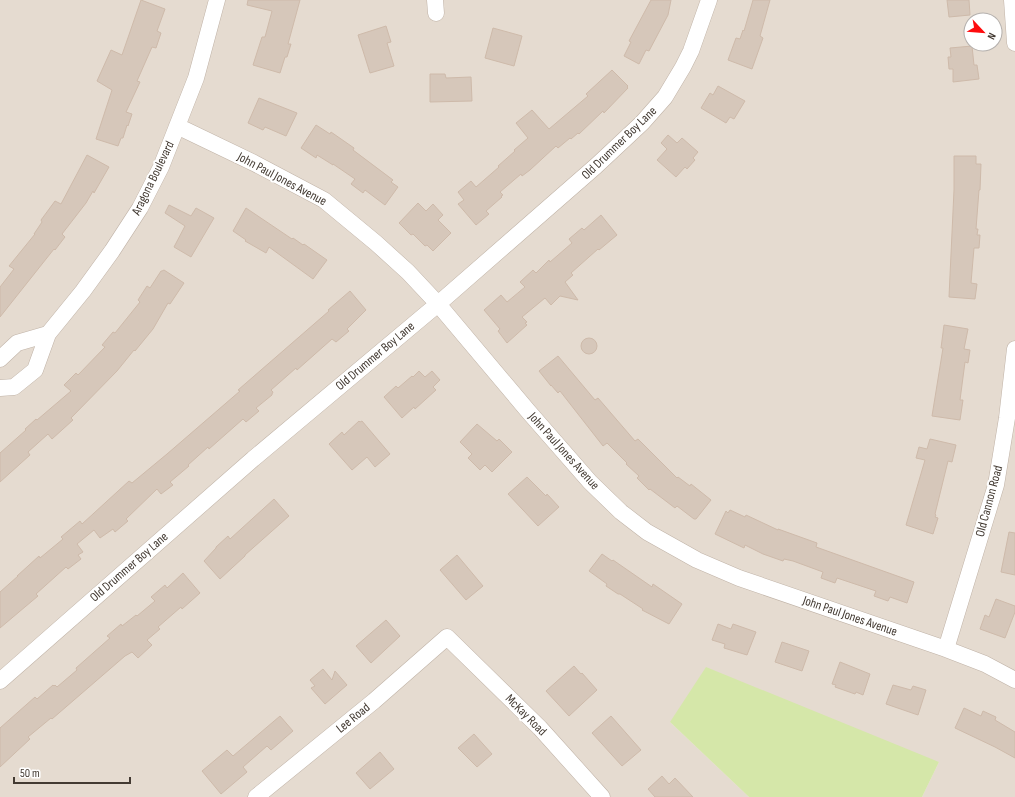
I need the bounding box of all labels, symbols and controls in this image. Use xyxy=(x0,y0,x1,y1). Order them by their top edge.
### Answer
north arrow xyxy=(963,12,1003,52)
text: N xyxy=(984,31,999,42)
street label: Old Drummer Boy Lane xyxy=(578,103,660,183)
street label: Aragona Boulevard xyxy=(128,138,178,219)
street label: John Paul Jones Avenue xyxy=(234,148,329,209)
street label: Old Drummer Boy Lane xyxy=(332,318,418,394)
street label: John Paul Jones Avenue xyxy=(524,408,603,493)
street label: Old Cannon Road xyxy=(972,464,1006,538)
street label: Old Drummer Boy Lane xyxy=(87,529,171,605)
street label: John Paul Jones Avenue xyxy=(800,592,899,640)
street label: McKay Road xyxy=(502,691,550,739)
street label: Lee Road xyxy=(333,700,373,736)
scale bar xyxy=(14,759,130,785)
text: 50 m xyxy=(20,766,40,781)

